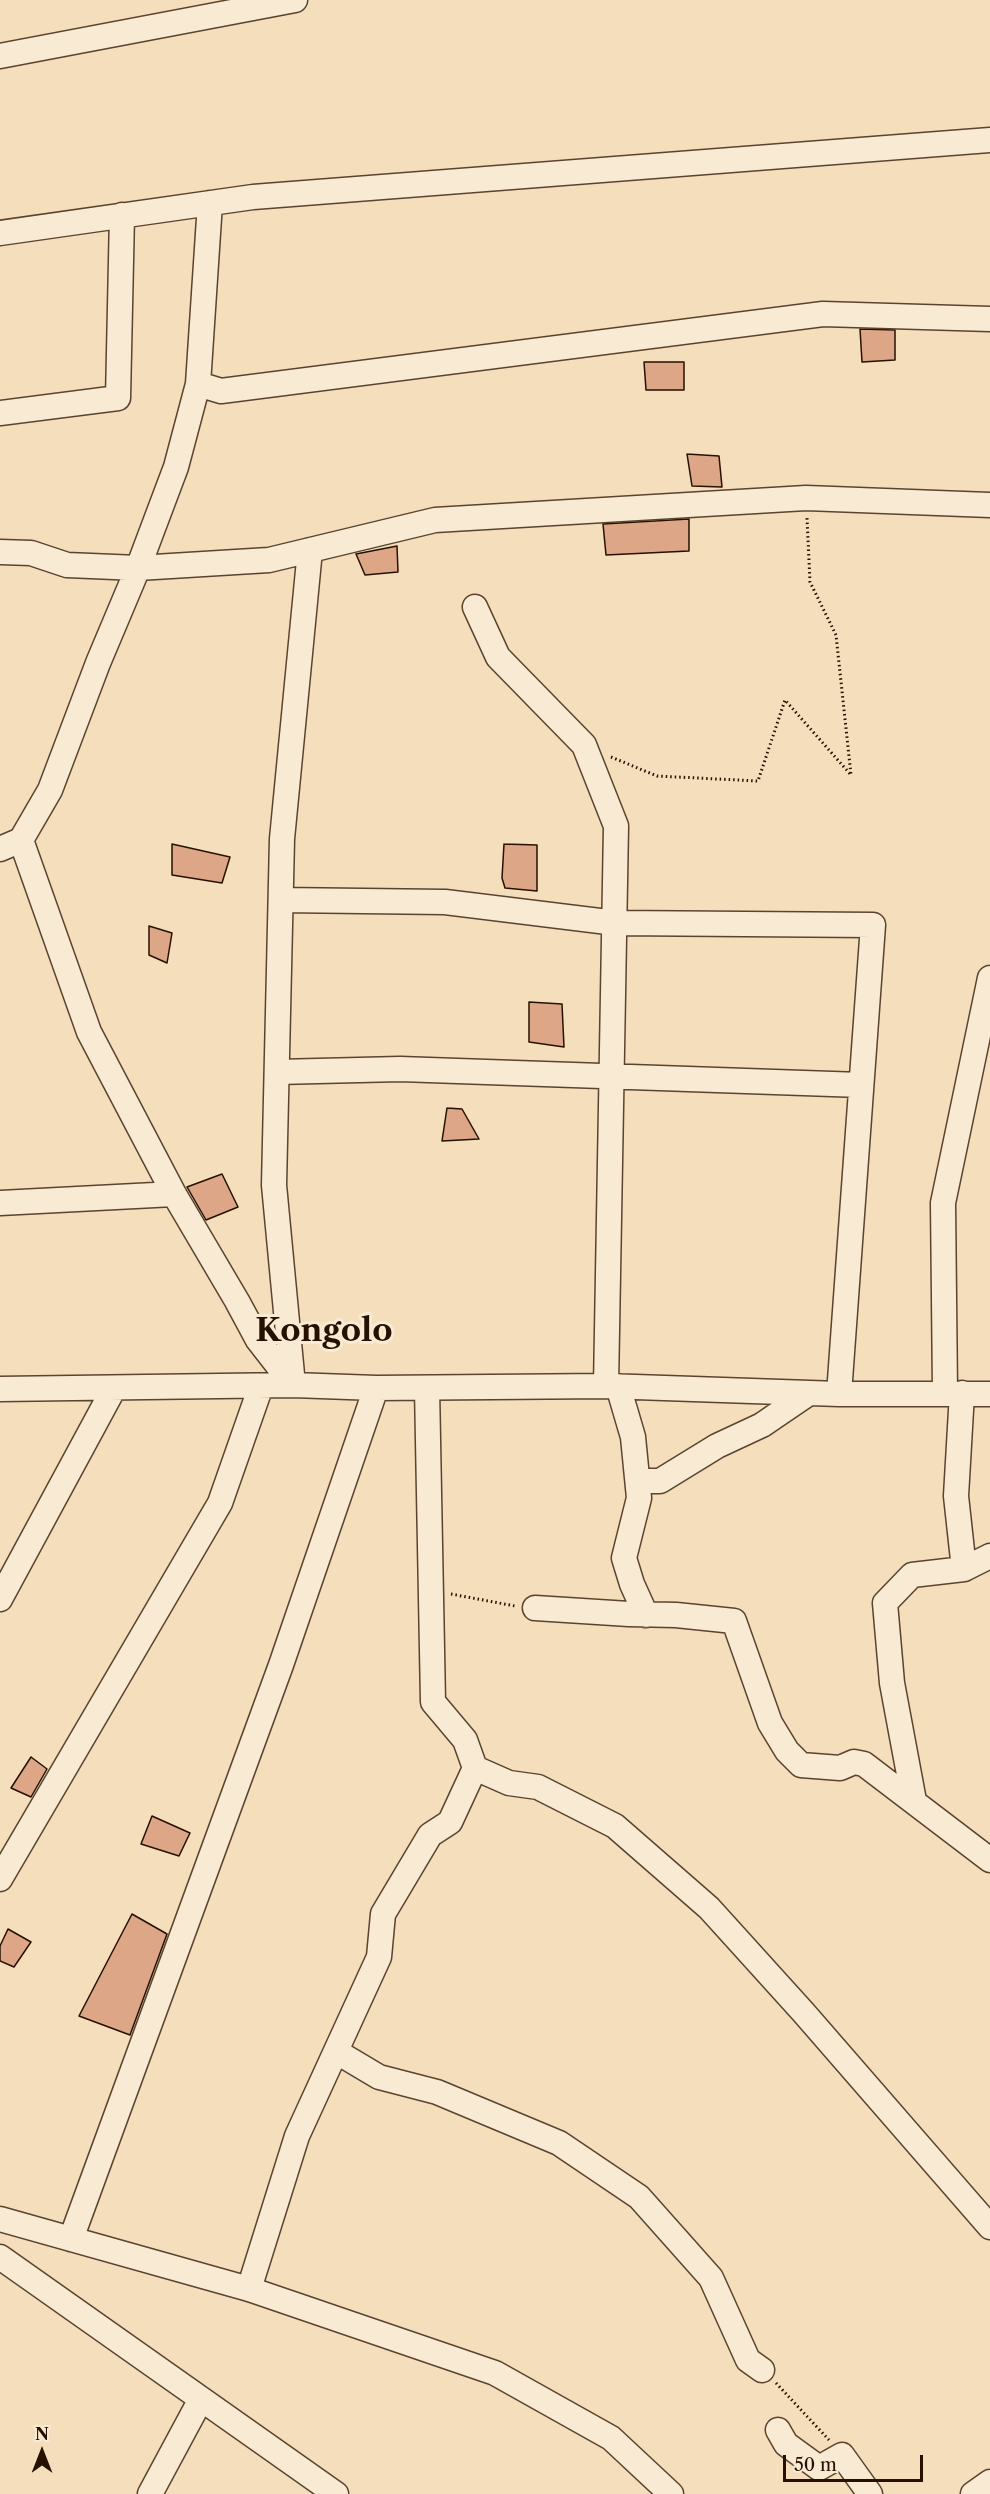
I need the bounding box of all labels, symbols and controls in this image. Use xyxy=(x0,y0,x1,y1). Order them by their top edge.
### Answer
district label: Kongolo xyxy=(255,1313,393,1351)
north arrow xyxy=(12,2422,72,2482)
text: N xyxy=(35,2424,49,2444)
scale bar xyxy=(786,2443,926,2481)
text: 50 m xyxy=(794,2454,837,2476)

